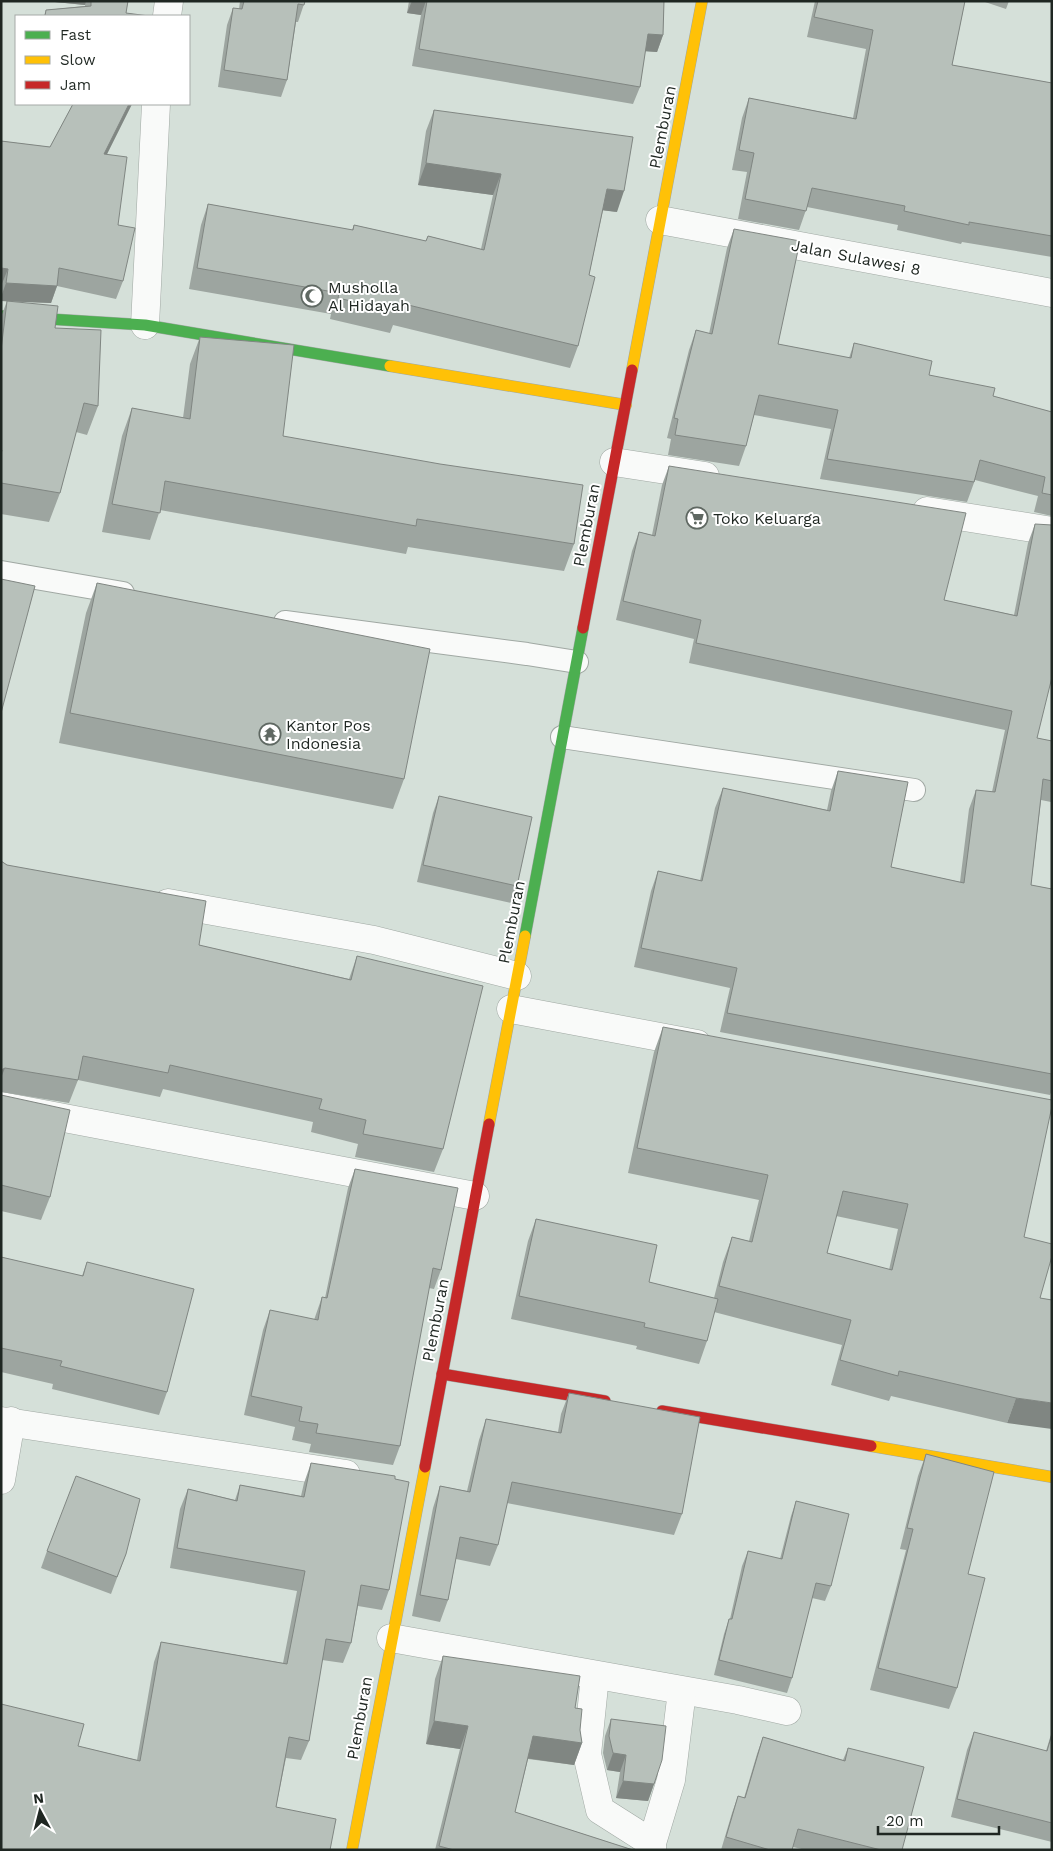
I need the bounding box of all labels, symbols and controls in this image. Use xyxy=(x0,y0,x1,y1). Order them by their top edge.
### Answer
legend xyxy=(15,15,190,105)
text: Fast xyxy=(60,26,92,44)
text: Slow xyxy=(60,51,96,69)
text: Jam xyxy=(60,76,91,94)
street label: Plemburan xyxy=(645,84,680,170)
street label: Jalan Sulawesi 8 xyxy=(790,236,922,279)
place label: Musholla Al Hidayah xyxy=(328,278,410,315)
mosque icon: Musholla Al Hidayah xyxy=(300,284,324,308)
street label: Plemburan xyxy=(569,482,604,568)
supermarket icon: Toko Keluarga xyxy=(685,506,709,530)
place label: Toko Keluarga xyxy=(713,509,821,528)
place label: Kantor Pos Indonesia xyxy=(286,716,371,753)
temple icon: Kantor Pos Indonesia xyxy=(258,722,282,746)
street label: Plemburan xyxy=(494,879,529,965)
street label: Plemburan xyxy=(418,1277,453,1363)
street label: Plemburan xyxy=(343,1675,376,1761)
north arrow xyxy=(15,1786,65,1836)
text: N xyxy=(32,1790,45,1807)
scale bar xyxy=(878,1804,999,1836)
text: 20 m xyxy=(886,1812,924,1830)

